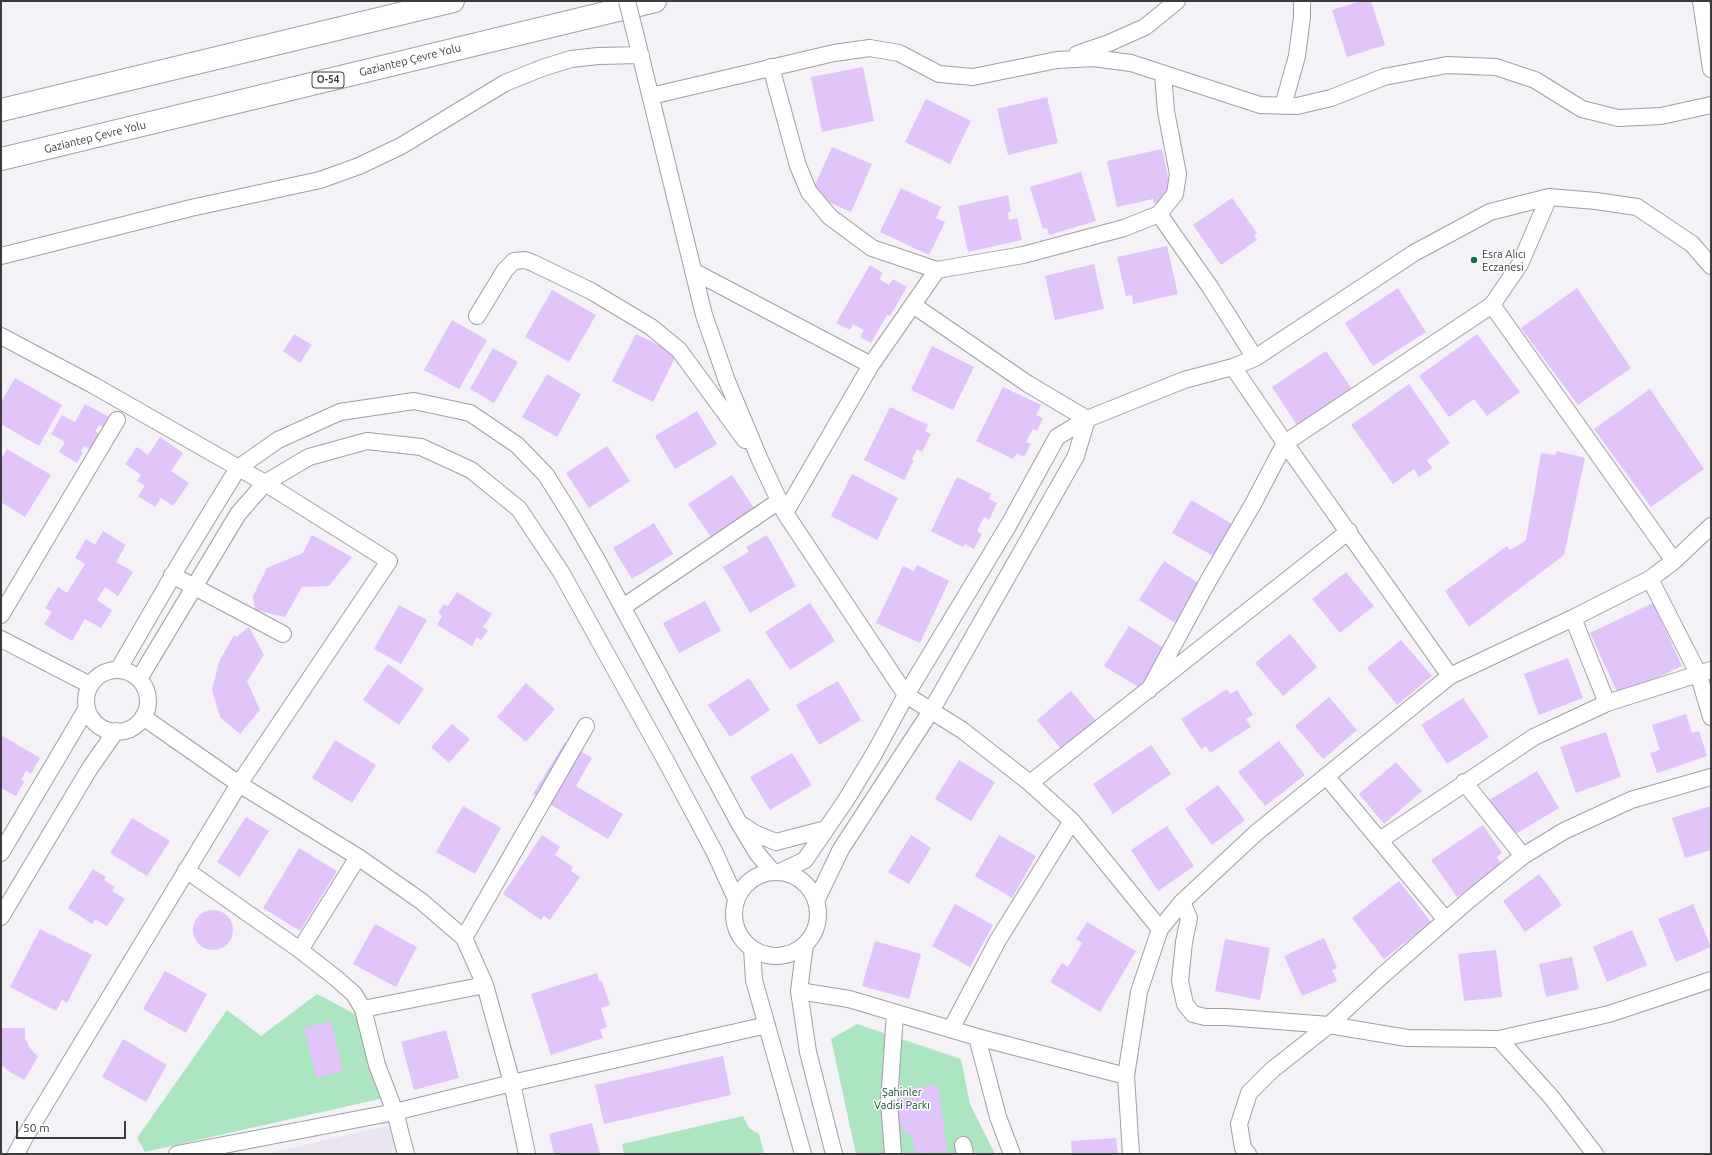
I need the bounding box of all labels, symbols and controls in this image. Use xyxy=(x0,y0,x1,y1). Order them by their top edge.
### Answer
street label: Gaziantep Çevre Yolu xyxy=(358,41,462,79)
road number: O-54 xyxy=(312,72,344,88)
street label: Gaziantep Çevre Yolu xyxy=(43,118,147,156)
place label: Esra Alıcı Eczanesi xyxy=(1482,247,1526,273)
marker: Esra Alıcı Eczanesi xyxy=(1469,255,1479,265)
park label: Şahinler Vadisi Parkı xyxy=(874,1085,930,1111)
scale bar xyxy=(18,1113,128,1139)
text: 50 m xyxy=(23,1121,50,1134)

